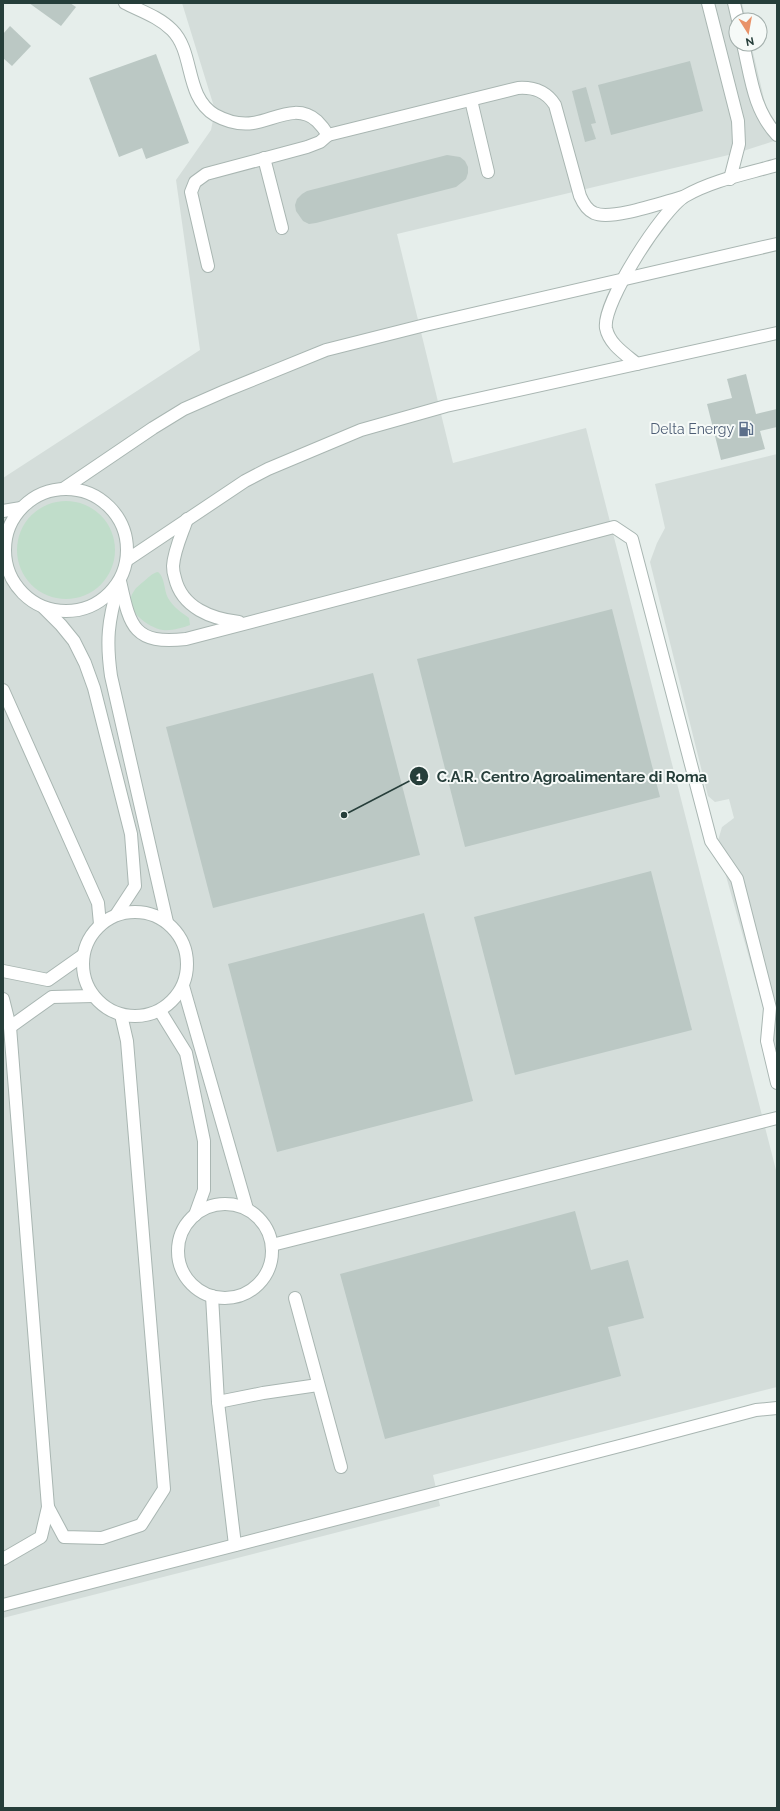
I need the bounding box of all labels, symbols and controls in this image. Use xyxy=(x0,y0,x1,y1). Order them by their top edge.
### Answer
north arrow xyxy=(728,12,768,52)
text: N xyxy=(744,34,755,49)
fuel station icon: Delta Energy xyxy=(737,420,755,438)
place label: Delta Energy xyxy=(650,421,734,437)
callout: C.A.R. Centro Agroalimentare di Roma xyxy=(409,763,716,790)
text: C.A.R. Centro Agroalimentare di Roma xyxy=(437,768,708,786)
text: 1 xyxy=(416,770,422,784)

